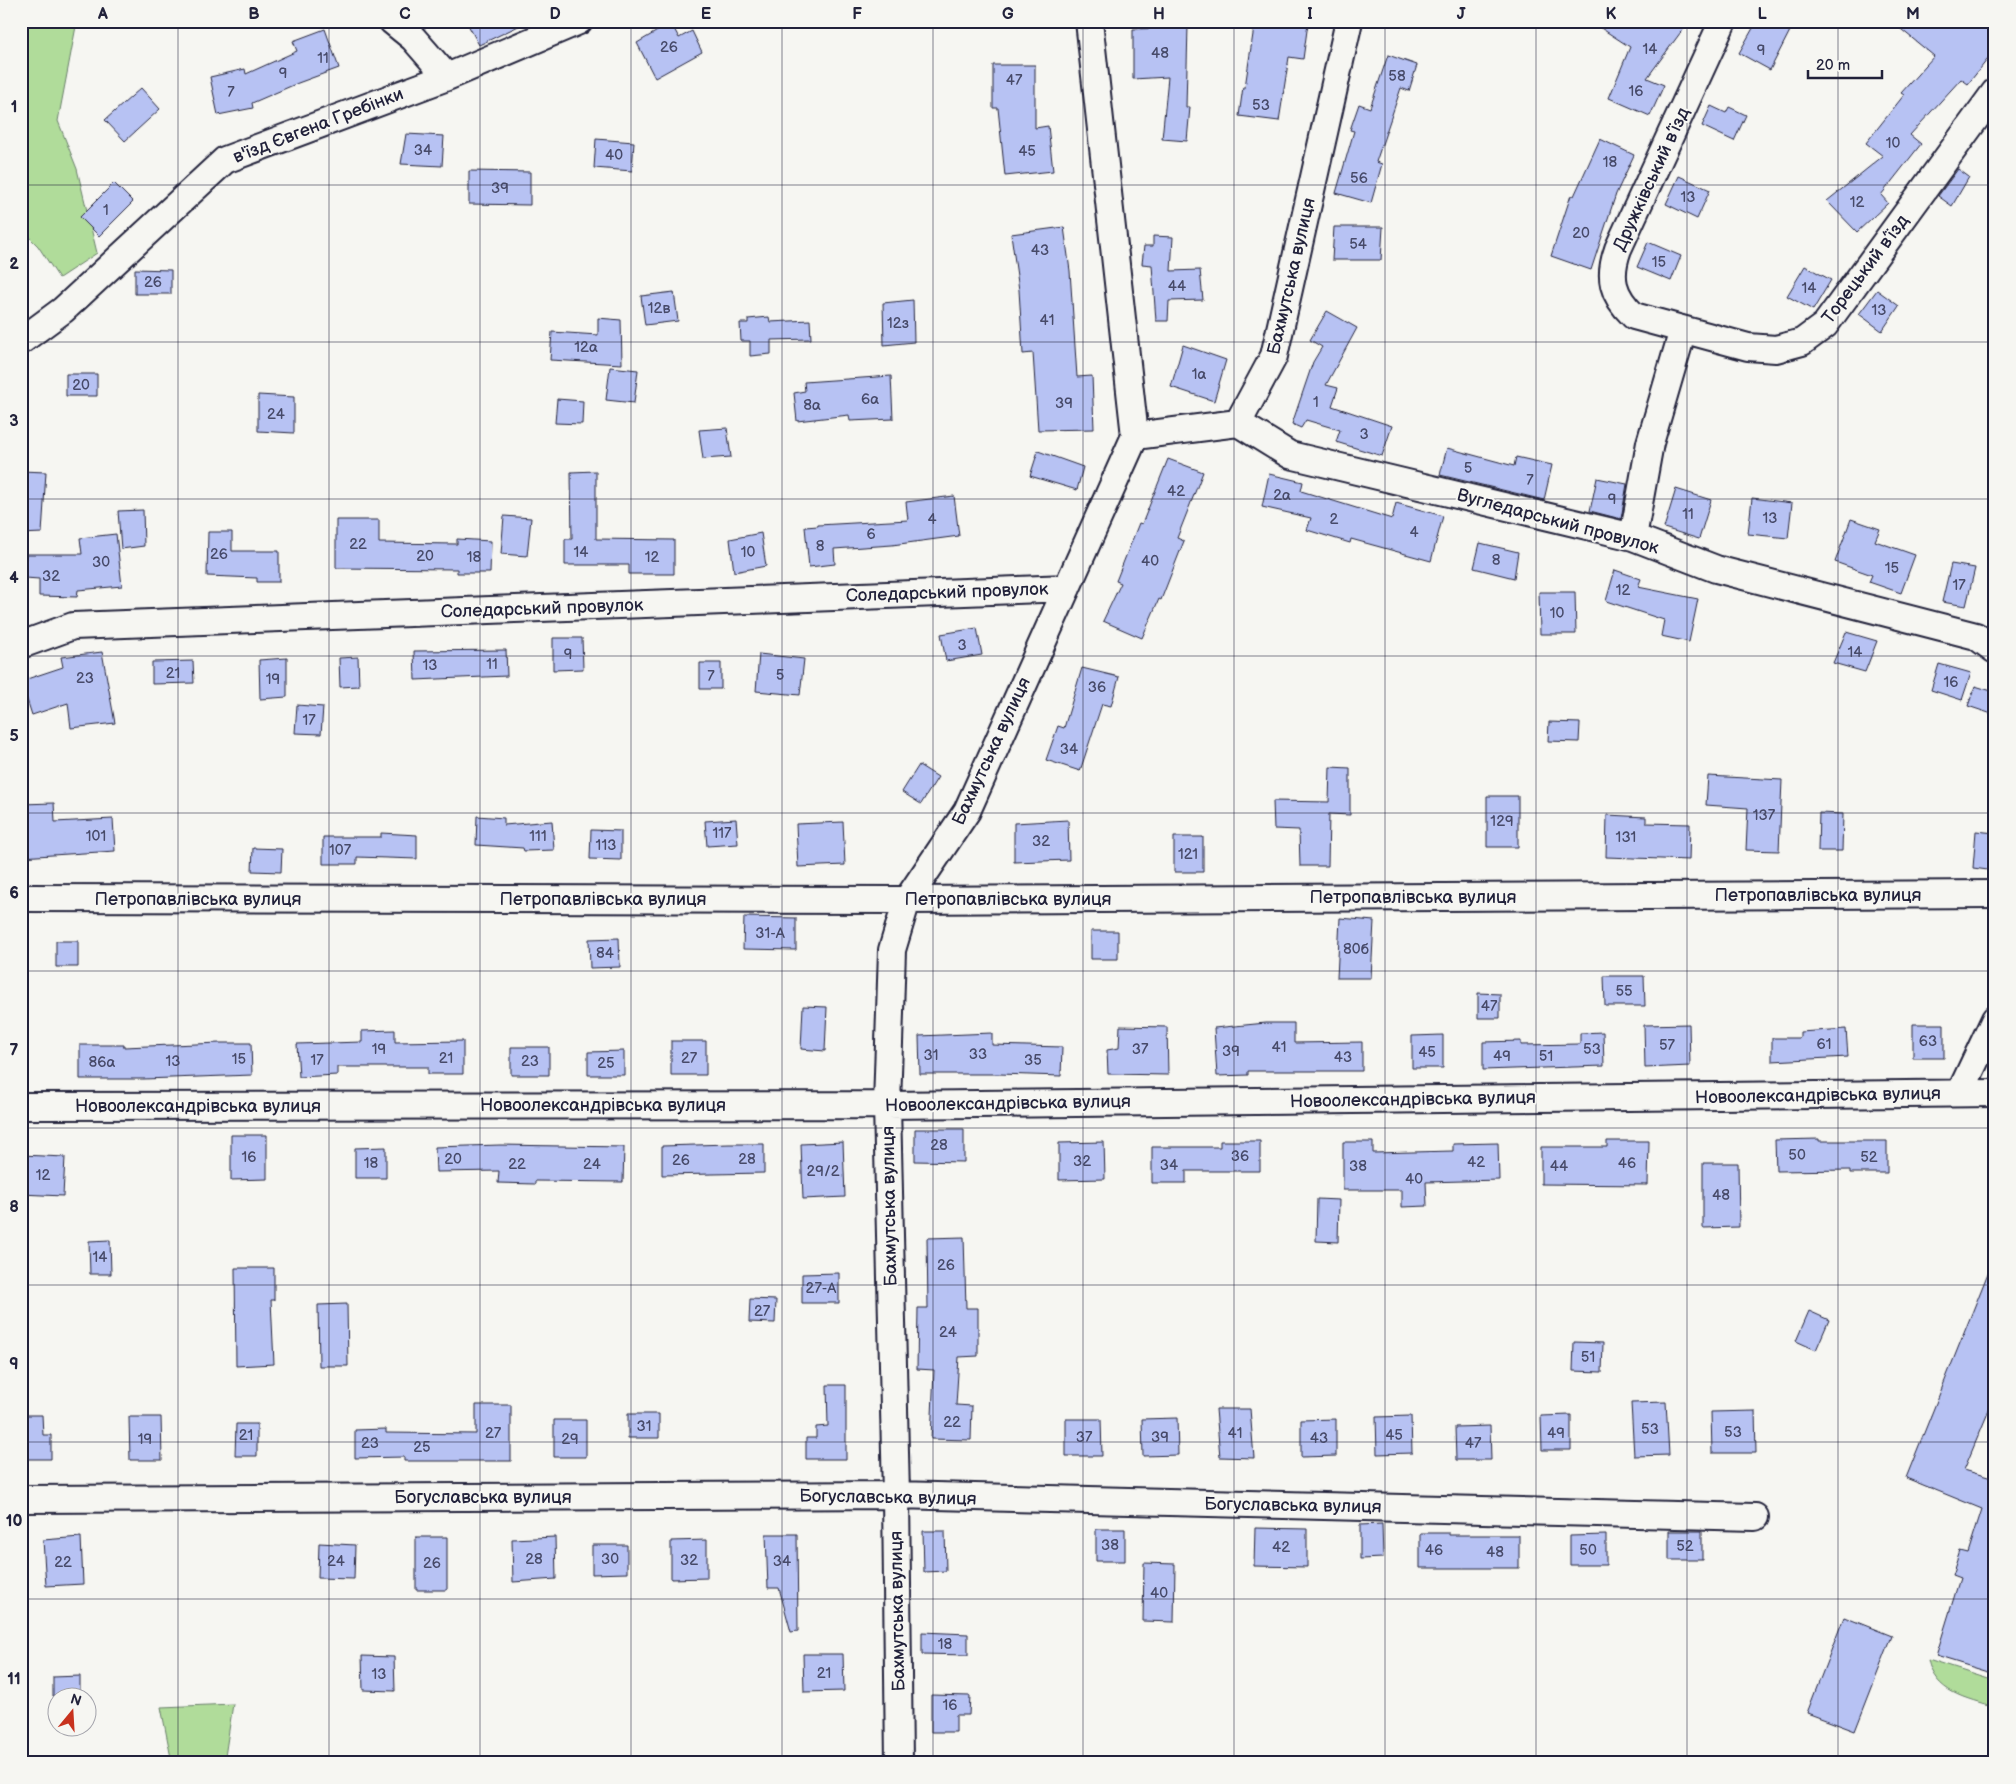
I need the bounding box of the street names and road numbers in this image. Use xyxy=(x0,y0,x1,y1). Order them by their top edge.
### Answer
street label: в'їзд Євгена Гребінки xyxy=(230,83,406,168)
street label: Дружківський в’їзд xyxy=(1609,104,1694,254)
street label: Бахмутська вулиця xyxy=(1263,196,1320,357)
street label: Торецький в’їзд xyxy=(1818,211,1913,328)
street label: Вугледарський провулок xyxy=(1455,484,1662,559)
street label: Соледарський провулок xyxy=(845,578,1049,607)
street label: Соледарський провулок xyxy=(440,594,644,623)
street label: Бахмутська вулиця xyxy=(948,674,1035,828)
street label: Петропавлівська вулиця xyxy=(1714,885,1922,906)
street label: Петропавлівська вулиця xyxy=(1309,887,1517,908)
street label: Петропавлівська вулиця xyxy=(94,889,302,910)
street label: Петропавлівська вулиця xyxy=(499,889,707,910)
street label: Петропавлівська вулиця xyxy=(904,889,1112,910)
street label: Новоолександрівська вулиця xyxy=(1695,1083,1941,1108)
street label: Новоолександрівська вулиця xyxy=(1290,1087,1536,1112)
street label: Новоолександрівська вулиця xyxy=(885,1091,1131,1116)
street label: Новоолександрівська вулиця xyxy=(480,1095,726,1116)
street label: Новоолександрівська вулиця xyxy=(75,1096,321,1117)
street label: Бахмутська вулиця xyxy=(878,1126,901,1286)
street label: Богуславська вулиця xyxy=(799,1485,977,1510)
street label: Богуславська вулиця xyxy=(394,1487,572,1508)
street label: Богуславська вулиця xyxy=(1204,1493,1382,1518)
street label: Бахмутська вулиця xyxy=(886,1531,909,1691)

